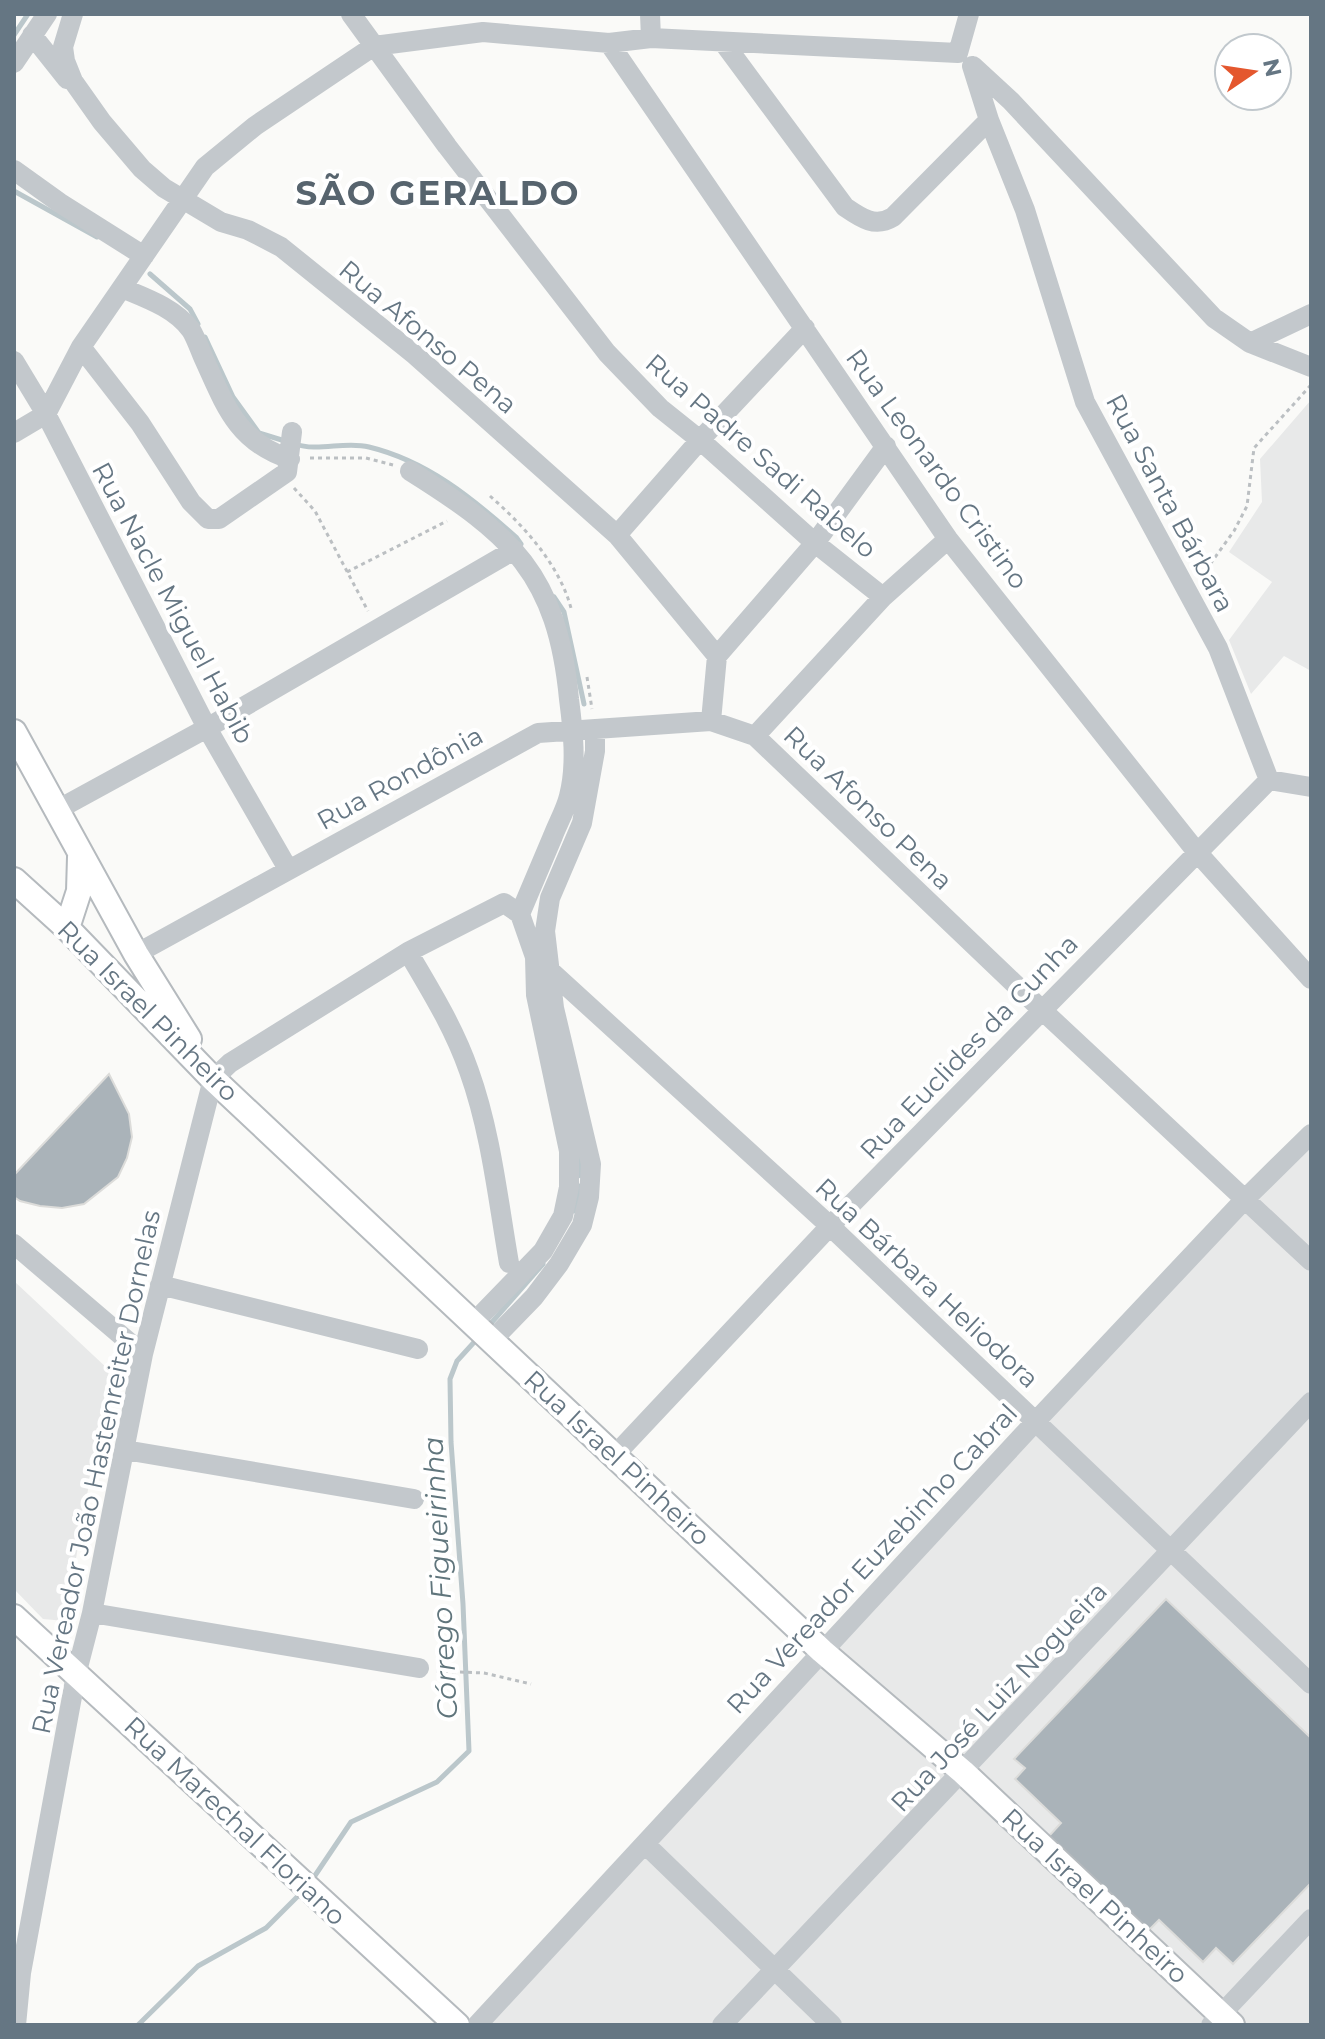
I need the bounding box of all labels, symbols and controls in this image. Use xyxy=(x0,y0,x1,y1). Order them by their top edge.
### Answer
north arrow xyxy=(1213,32,1293,112)
text: N xyxy=(1257,56,1287,79)
district label: SÃO GERALDO xyxy=(295,172,581,214)
street label: Rua Afonso Pena xyxy=(333,253,523,421)
street label: Rua Leonardo Cristino xyxy=(839,343,1035,595)
street label: Rua Padre Sadi Rabelo xyxy=(639,347,883,565)
street label: Rua Santa Bárbara xyxy=(1099,389,1241,617)
street label: Rua Nacle Miguel Habib xyxy=(85,457,261,749)
street label: Rua Rondônia xyxy=(311,719,489,837)
street label: Rua Afonso Pena xyxy=(777,719,959,897)
street label: Rua Israel Pinheiro xyxy=(51,914,245,1108)
street label: Rua Euclides da Cunha xyxy=(853,928,1085,1166)
street label: Rua Bárbara Heliodora xyxy=(809,1171,1045,1395)
street label: Rua Vereador João Hastenreiter Dornelas xyxy=(25,1207,167,1737)
street label: Rua Israel Pinheiro xyxy=(517,1363,717,1553)
street label: Rua Vereador Euzebinho Cabral xyxy=(720,1397,1024,1721)
water label: Córrego Figueirinha xyxy=(416,1436,464,1720)
street label: Rua José Luiz Nogueira xyxy=(884,1575,1114,1819)
street label: Rua Marechal Floriano xyxy=(117,1710,353,1932)
street label: Rua Israel Pinheiro xyxy=(995,1801,1195,1991)

